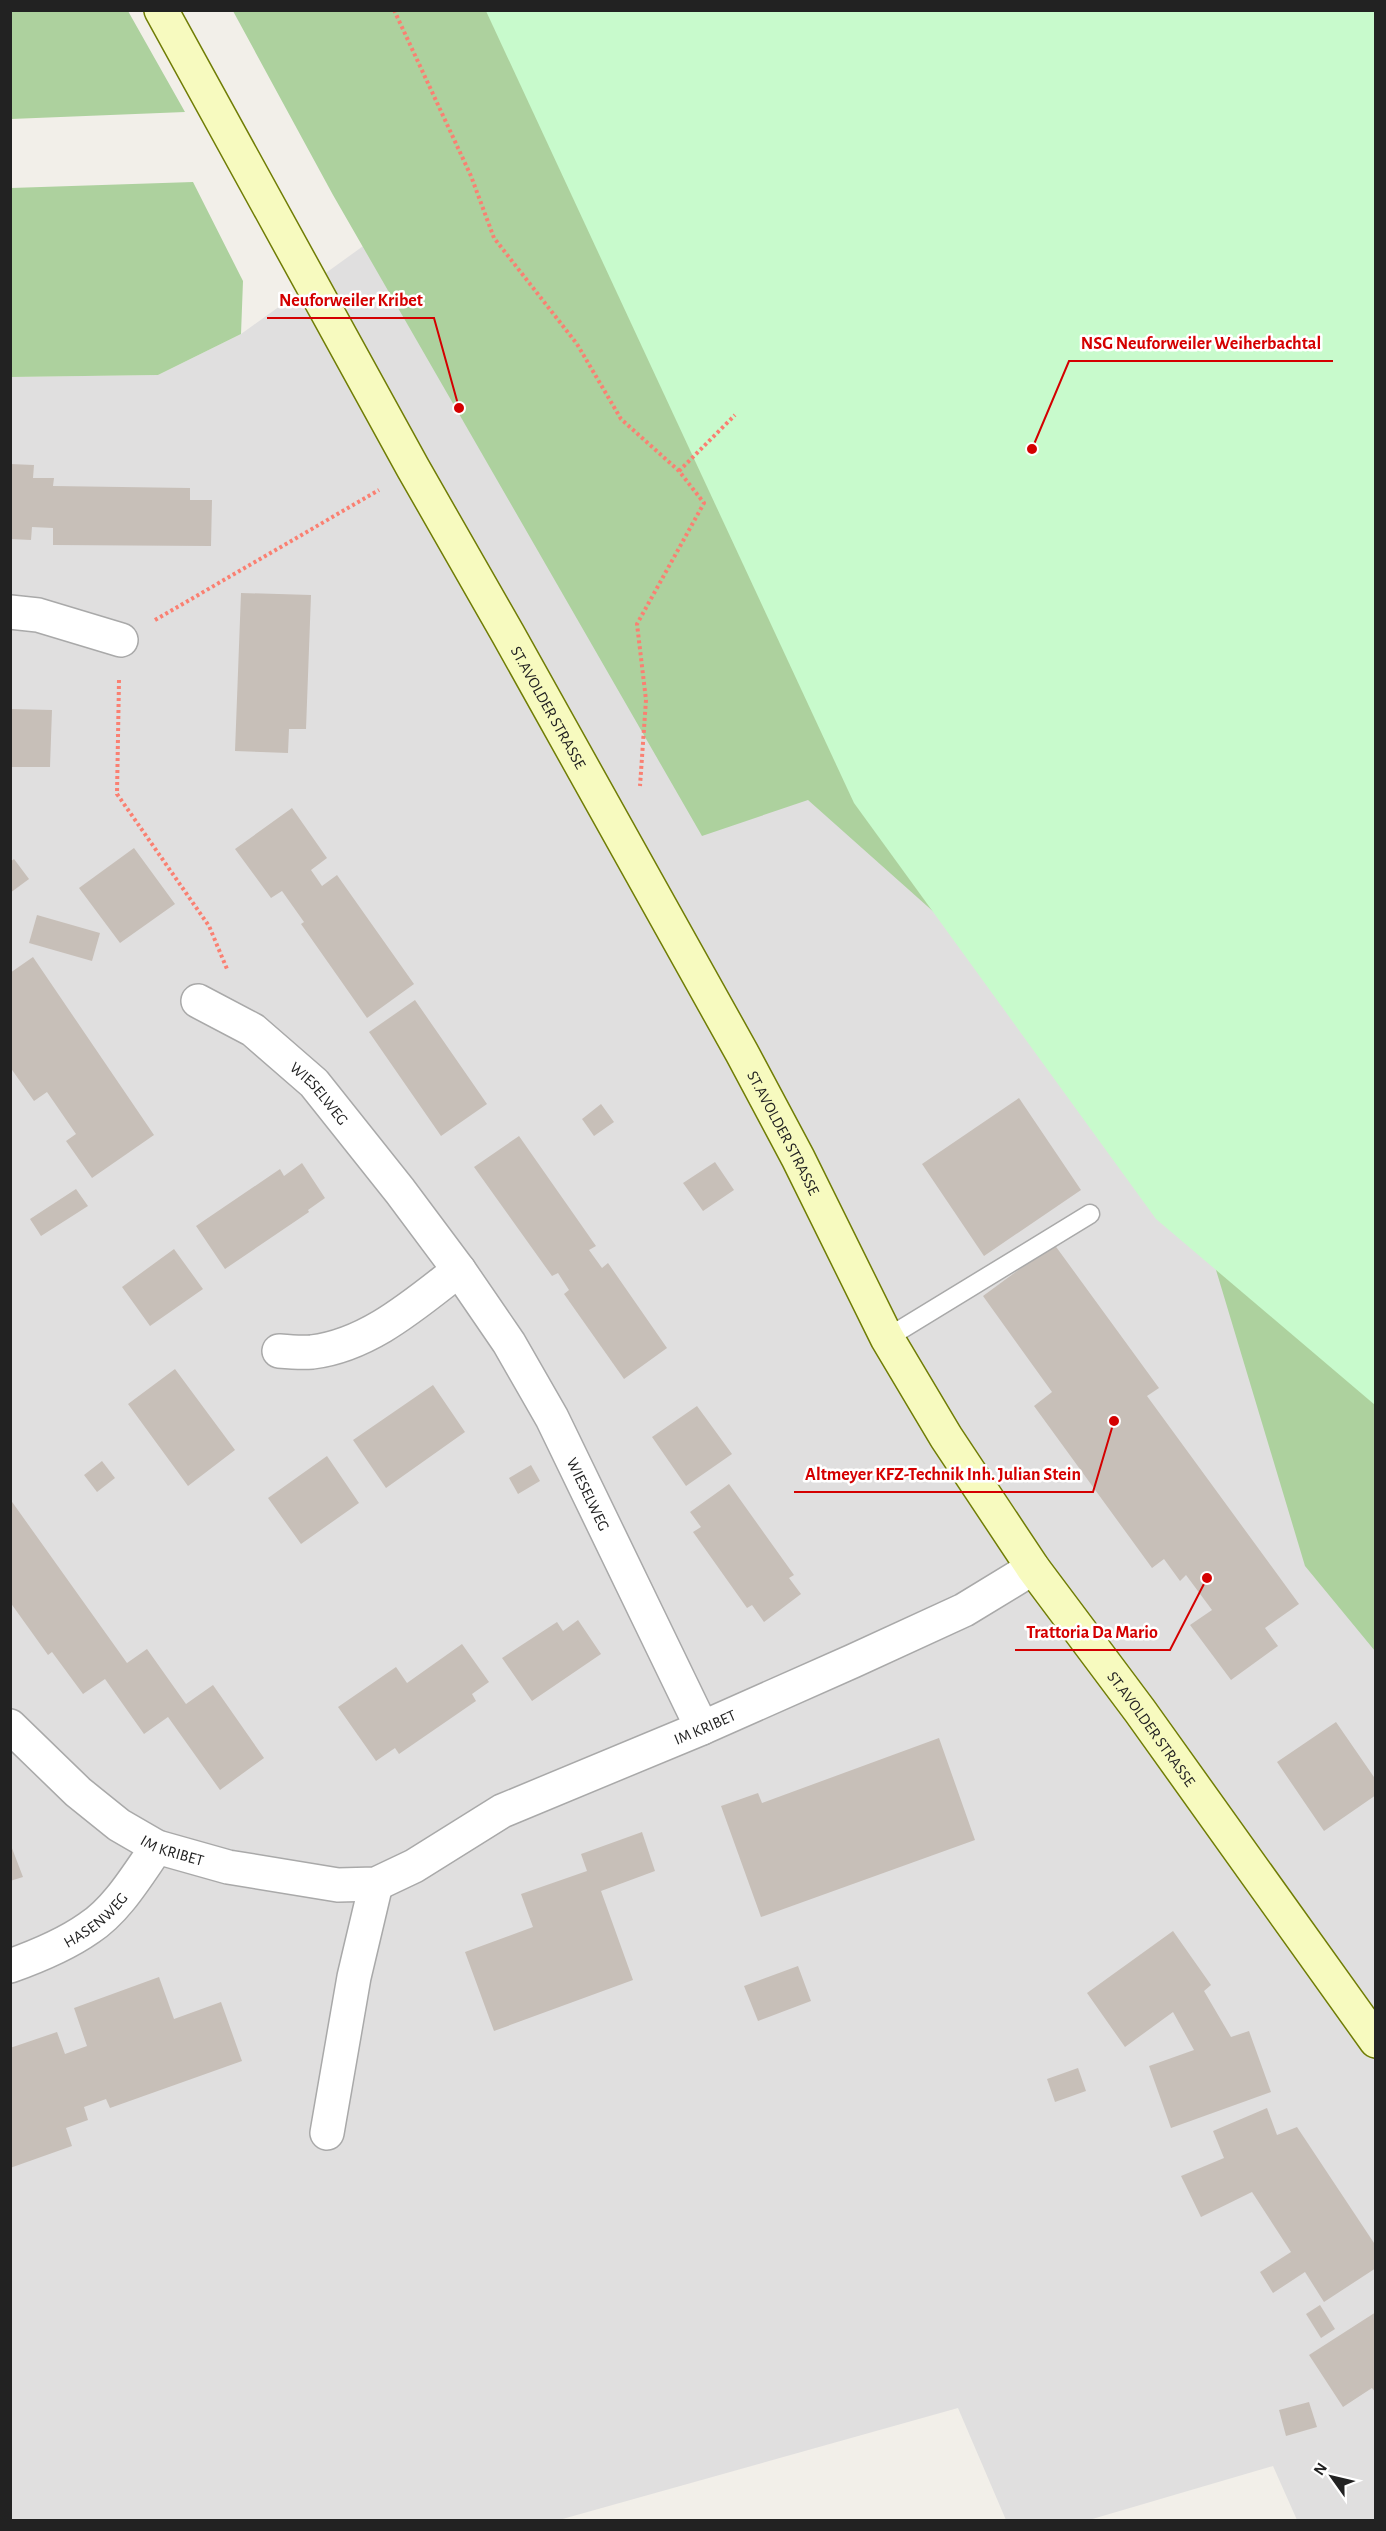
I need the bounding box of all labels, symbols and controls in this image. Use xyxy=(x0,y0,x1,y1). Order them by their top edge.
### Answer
callout: Neuforweiler Kribet xyxy=(267,282,434,318)
text: Neuforweiler Kribet xyxy=(279,292,423,310)
callout: NSG Neuforweiler Weiherbachtal xyxy=(1069,325,1333,361)
text: NSG Neuforweiler Weiherbachtal xyxy=(1081,335,1321,353)
street label: ST.AVOLDER STRASSE xyxy=(508,644,589,772)
street label: WIESELWEG xyxy=(287,1059,351,1128)
street label: ST.AVOLDER STRASSE xyxy=(744,1068,822,1198)
street label: WIESELWEG xyxy=(564,1455,612,1533)
callout: Altmeyer KFZ-Technik Inh. Julian Stein xyxy=(794,1456,1093,1492)
text: Altmeyer KFZ-Technik Inh. Julian Stein xyxy=(805,1466,1081,1484)
callout: Trattoria Da Mario xyxy=(1015,1614,1170,1650)
text: Trattoria Da Mario xyxy=(1026,1624,1158,1642)
street label: ST.AVOLDER STRASSE xyxy=(1104,1669,1198,1790)
street label: IM KRIBET xyxy=(672,1707,739,1748)
street label: IM KRIBET xyxy=(138,1832,206,1869)
street label: HASENWEG xyxy=(61,1890,131,1951)
north arrow xyxy=(1302,2447,1362,2507)
text: N xyxy=(1311,2460,1330,2478)

